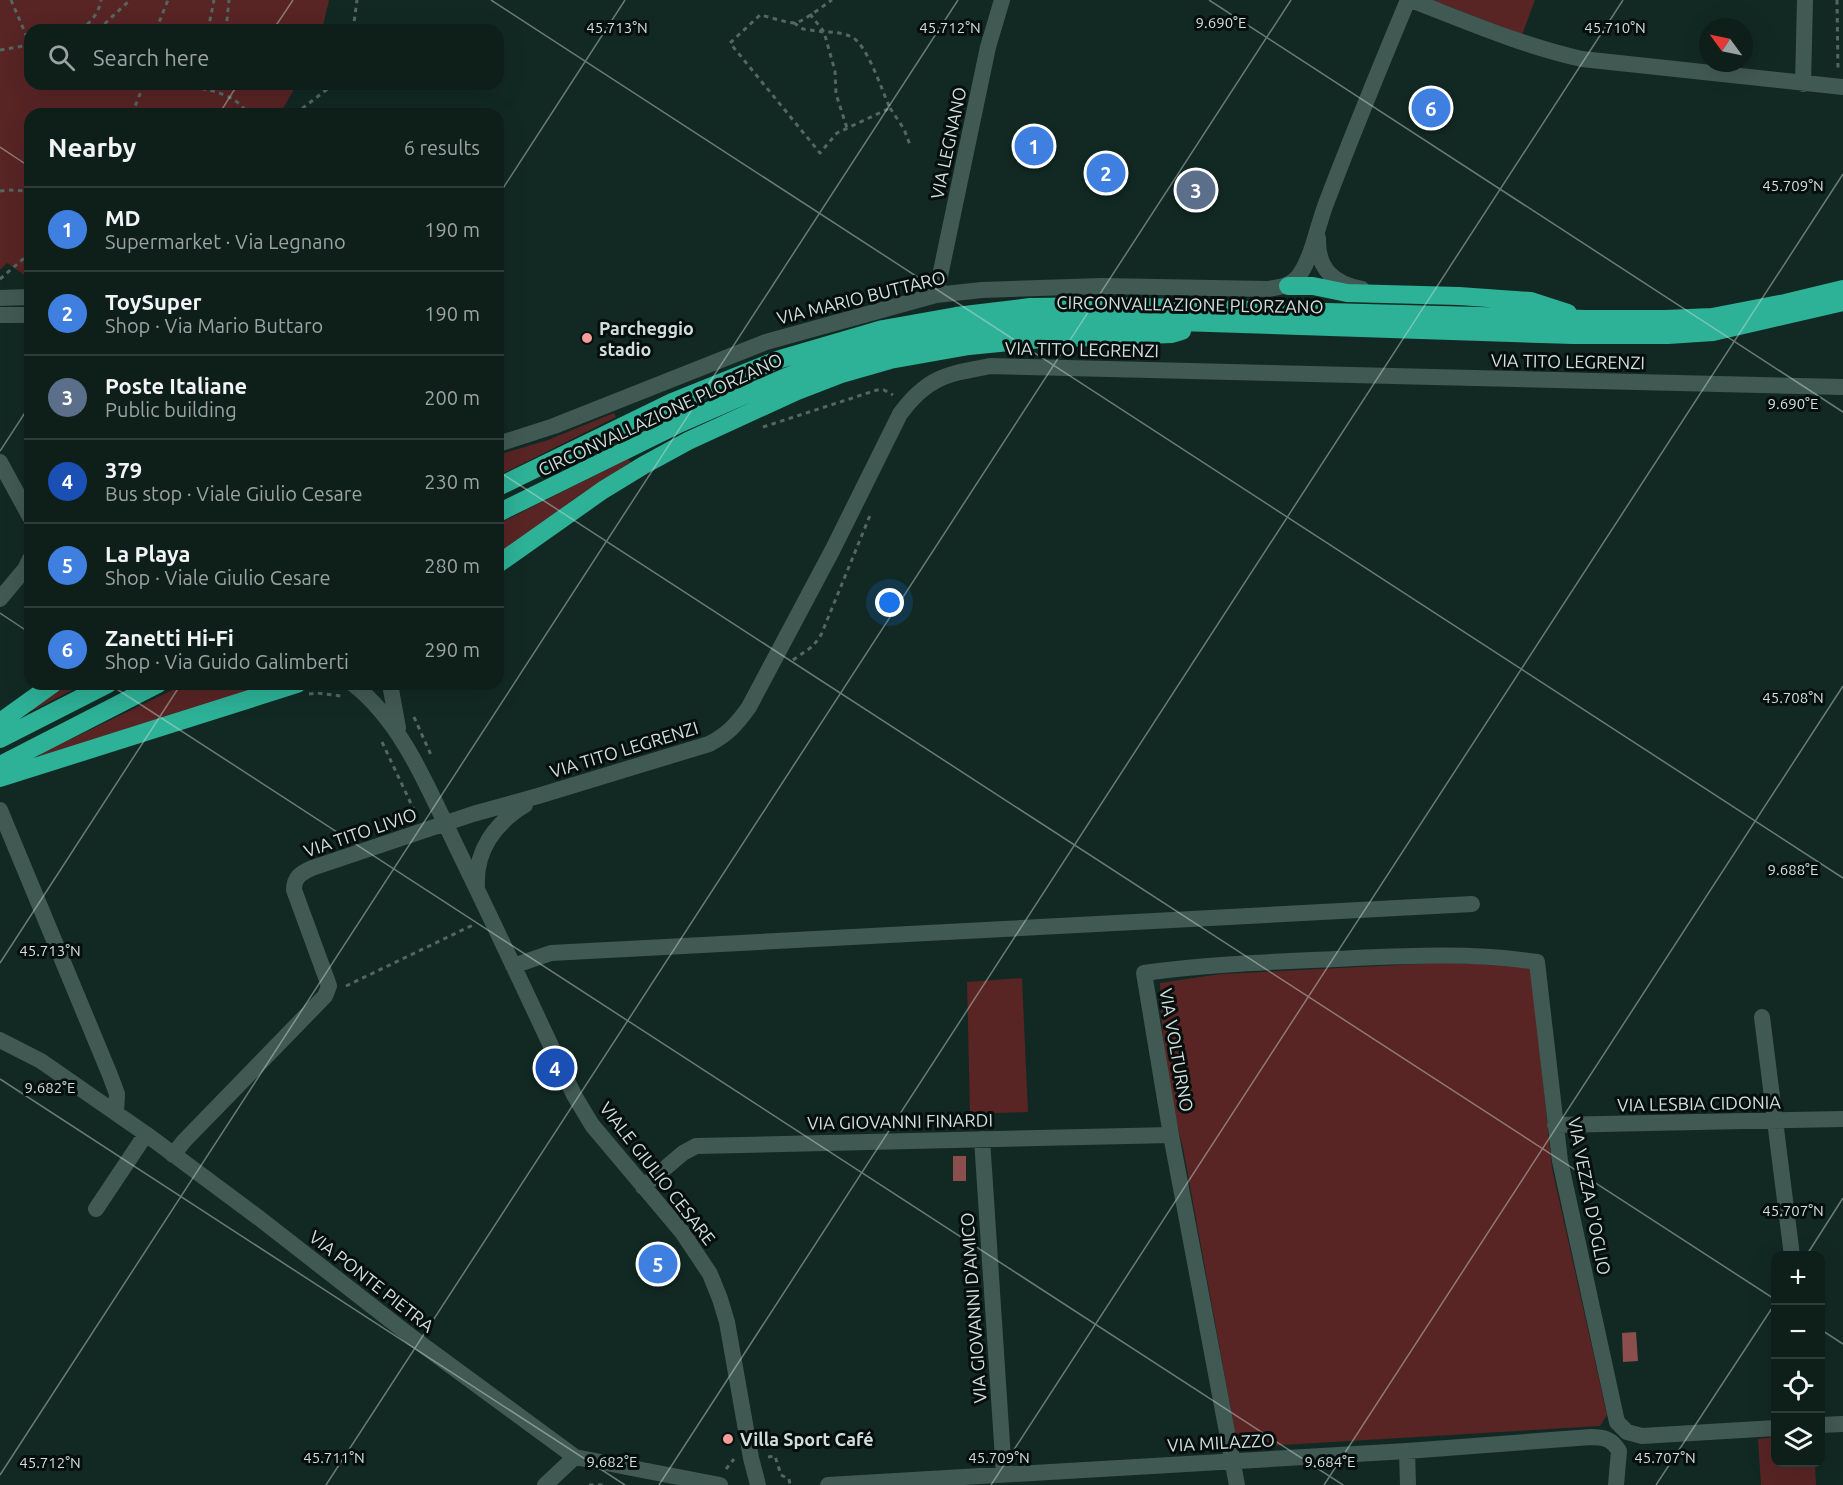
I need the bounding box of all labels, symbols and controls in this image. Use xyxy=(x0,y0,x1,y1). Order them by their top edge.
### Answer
text: 9.690°E xyxy=(1196,14,1246,31)
north arrow xyxy=(1699,18,1753,72)
text: 45.713°N xyxy=(586,19,648,36)
text: 45.712°N xyxy=(919,19,981,36)
text: 45.710°N xyxy=(1584,19,1646,36)
search box xyxy=(24,24,504,90)
icon: search xyxy=(45,41,78,74)
text: Search here xyxy=(93,45,209,70)
street label: VIA LEGNANO xyxy=(926,85,970,201)
pin: 6 xyxy=(1412,86,1450,130)
pin: 1 xyxy=(1014,124,1054,168)
text: Nearby xyxy=(48,133,136,162)
text: 6 results xyxy=(404,136,480,159)
pin: 2 xyxy=(1086,150,1126,195)
pin: 3 xyxy=(1176,168,1216,213)
text: 45.709°N xyxy=(1762,177,1824,194)
text: MD xyxy=(105,205,141,230)
text: 1 xyxy=(62,218,73,241)
text: 190 m xyxy=(424,218,480,241)
text: Supermarket · Via Legnano xyxy=(105,230,346,253)
street label: VIA MARIO BUTTARO xyxy=(775,266,947,328)
text: ToySuper xyxy=(105,289,202,314)
street label: CIRCONVALLAZIONE PLORZANO xyxy=(1056,292,1324,316)
text: 2 xyxy=(62,302,73,325)
text: 190 m xyxy=(424,302,480,325)
text: Shop · Via Mario Buttaro xyxy=(105,314,323,337)
place label: Parcheggio stadio xyxy=(599,318,694,359)
marker: Parcheggio stadio xyxy=(580,331,594,345)
street label: VIA TITO LEGRENZI xyxy=(1005,338,1159,360)
street label: CIRCONVALLAZIONE PLORZANO xyxy=(535,349,785,479)
street label: VIA TITO LEGRENZI xyxy=(1491,350,1645,372)
text: Poste Italiane xyxy=(105,373,247,398)
text: 3 xyxy=(62,386,73,409)
text: 200 m xyxy=(424,386,480,409)
text: 9.690°E xyxy=(1768,395,1818,412)
text: Public building xyxy=(105,398,237,421)
text: 379 xyxy=(105,457,142,482)
text: 4 xyxy=(62,470,73,493)
text: 230 m xyxy=(424,470,480,493)
text: Bus stop · Viale Giulio Cesare xyxy=(105,482,362,505)
text: La Playa xyxy=(105,541,191,566)
text: 5 xyxy=(62,554,73,577)
text: 280 m xyxy=(424,554,480,577)
text: Shop · Viale Giulio Cesare xyxy=(105,566,330,589)
your location xyxy=(875,588,904,617)
text: Zanetti Hi-Fi xyxy=(105,625,234,650)
text: 6 xyxy=(62,638,73,661)
text: 290 m xyxy=(424,638,480,661)
text: Shop · Via Guido Galimberti xyxy=(105,650,349,673)
text: 45.708°N xyxy=(1762,689,1824,706)
street label: VIA TITO LEGRENZI xyxy=(547,717,701,781)
street label: VIA TITO LIVIO xyxy=(301,803,419,861)
text: 9.688°E xyxy=(1768,861,1818,878)
text: 45.713°N xyxy=(19,942,81,959)
street label: VIA VOLTURNO xyxy=(1156,987,1198,1113)
pin: 4 xyxy=(536,1046,574,1090)
text: 9.682°E xyxy=(25,1079,75,1096)
street label: VIA LESBIA CIDONIA xyxy=(1617,1092,1781,1114)
street label: VIALE GIULIO CESARE xyxy=(596,1098,720,1248)
street label: VIA GIOVANNI FINARDI xyxy=(807,1109,993,1133)
street label: VIA VEZZA D'OGLIO xyxy=(1565,1115,1615,1277)
text: 45.707°N xyxy=(1762,1202,1824,1219)
street label: VIA GIOVANNI D'AMICO xyxy=(956,1212,990,1404)
street label: VIA PONTE PIETRA xyxy=(306,1226,439,1336)
pin: 5 xyxy=(638,1242,678,1286)
map controls xyxy=(1771,1251,1825,1467)
button: + xyxy=(1771,1251,1825,1305)
button: − xyxy=(1771,1305,1825,1359)
button: locate xyxy=(1771,1359,1825,1413)
button: layers xyxy=(1771,1413,1825,1467)
place label: Villa Sport Café xyxy=(740,1429,874,1449)
street label: VIA MILAZZO xyxy=(1167,1429,1275,1455)
marker: Villa Sport Café xyxy=(721,1432,735,1446)
text: 45.711°N xyxy=(303,1449,365,1466)
text: 45.709°N xyxy=(968,1449,1030,1466)
text: 45.707°N xyxy=(1634,1449,1696,1466)
text: 9.682°E xyxy=(587,1453,637,1470)
text: 9.684°E xyxy=(1305,1453,1355,1470)
text: 45.712°N xyxy=(19,1454,81,1471)

